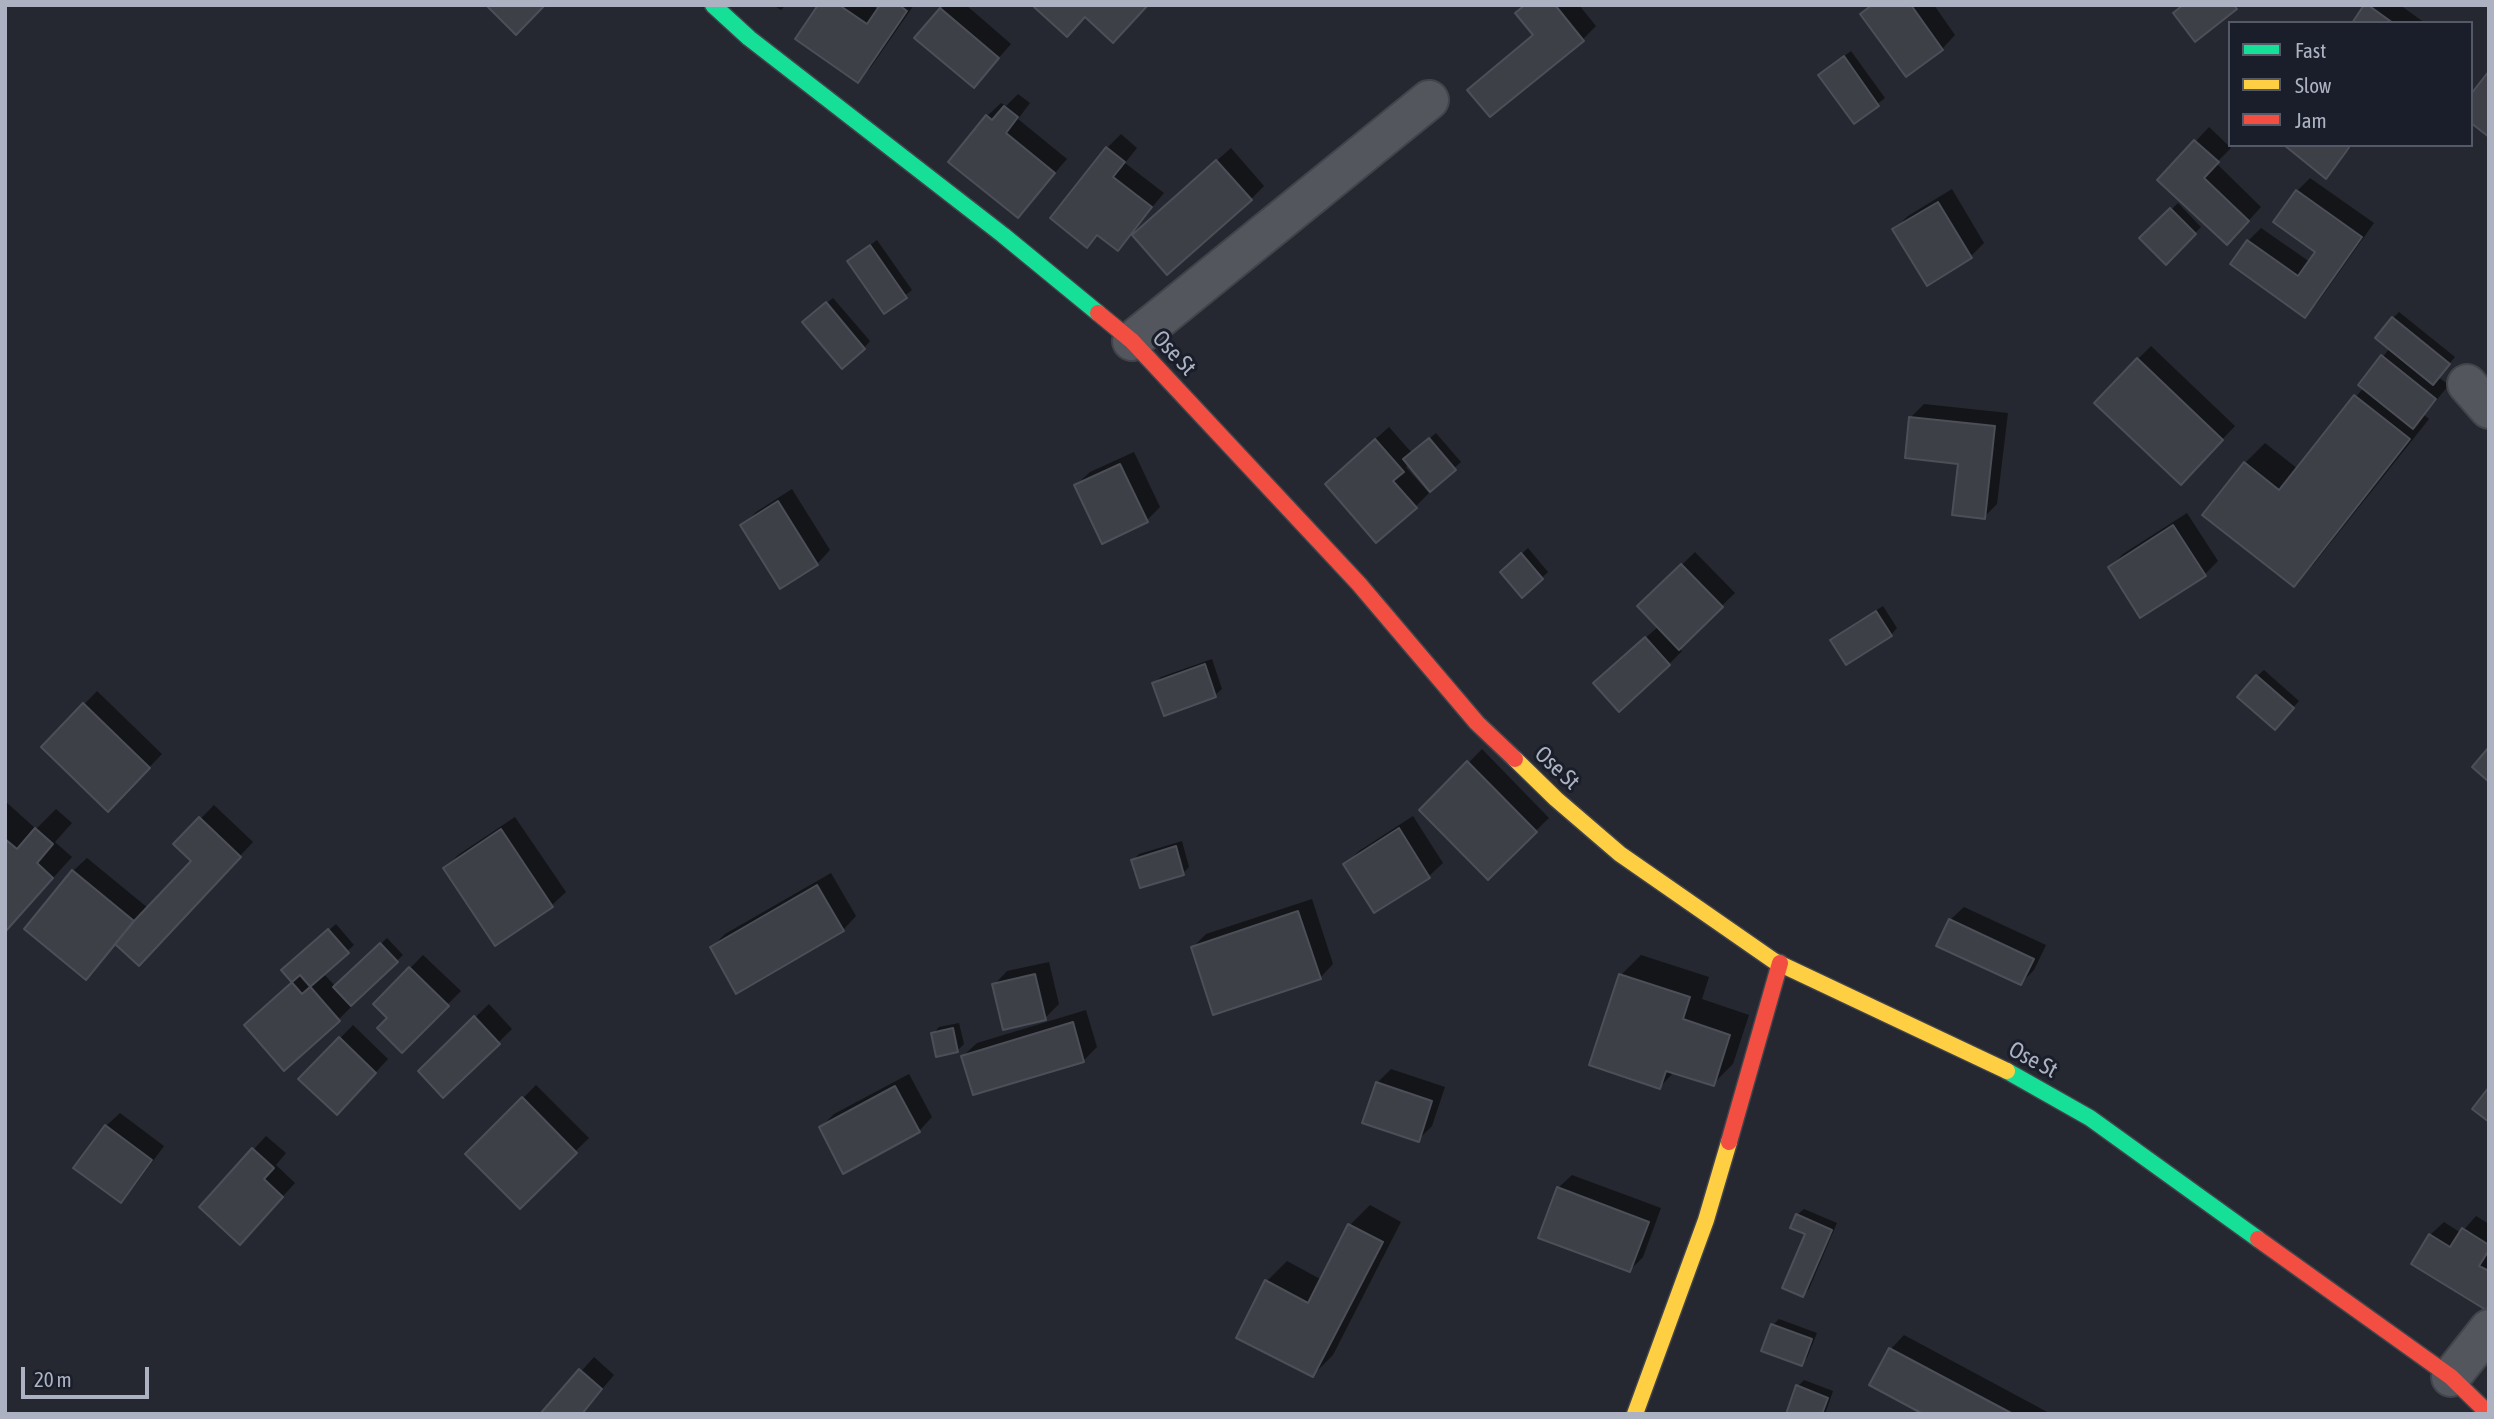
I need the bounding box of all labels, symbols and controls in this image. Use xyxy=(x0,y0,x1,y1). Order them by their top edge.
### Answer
legend xyxy=(2228,21,2473,147)
text: Fast xyxy=(2295,38,2326,62)
text: Slow xyxy=(2295,73,2331,97)
text: Jam xyxy=(2295,108,2327,132)
street label: Ose St xyxy=(1146,325,1202,381)
street label: Ose St xyxy=(1529,740,1585,796)
street label: Ose St xyxy=(2004,1036,2062,1084)
scale bar xyxy=(24,1352,152,1396)
text: 20 m xyxy=(34,1367,72,1391)

